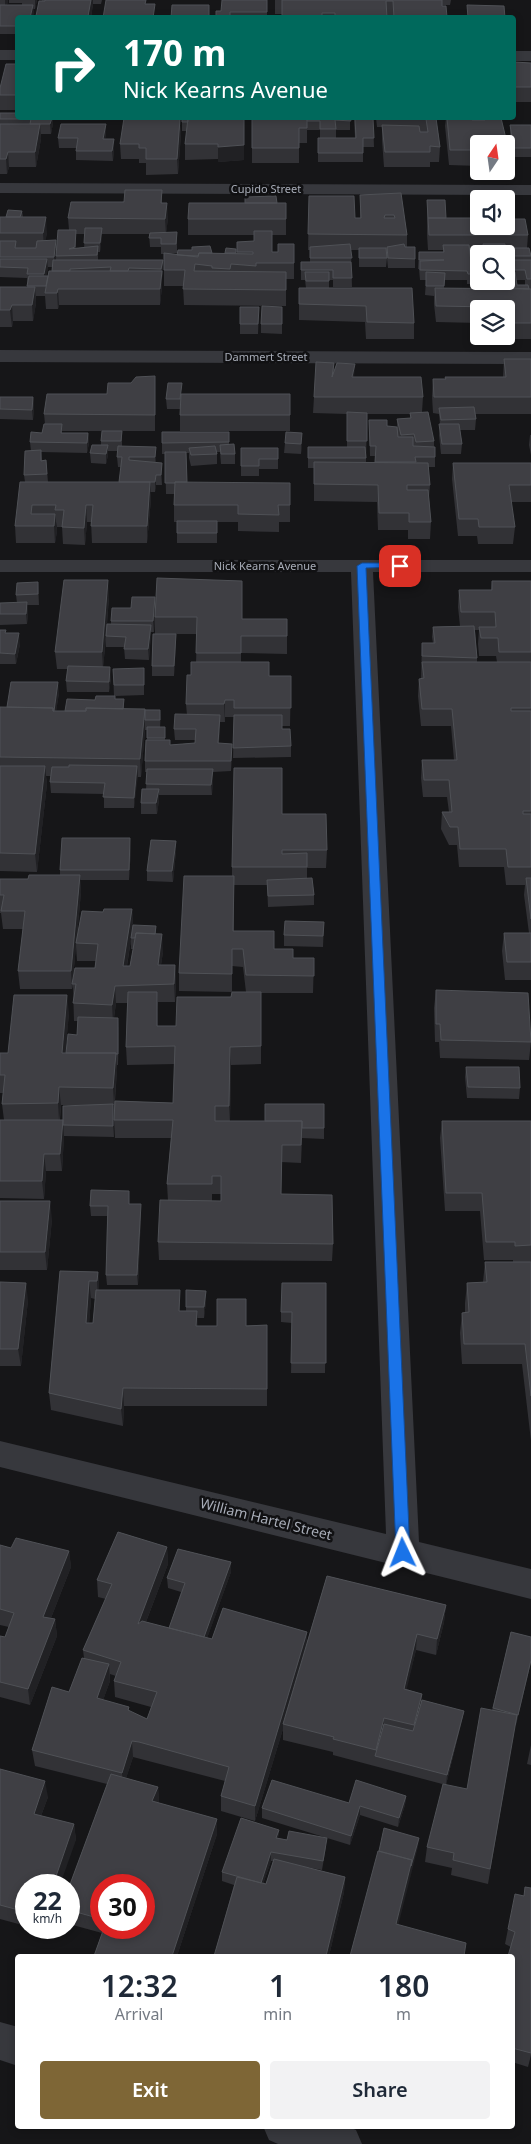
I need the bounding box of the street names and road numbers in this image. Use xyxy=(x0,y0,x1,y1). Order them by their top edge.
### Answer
street label: Cupido Street xyxy=(231,181,301,196)
street label: Dammert Street xyxy=(224,349,308,364)
street label: Nick Kearns Avenue xyxy=(214,558,316,573)
street label: William Hartel Street xyxy=(198,1493,334,1544)

